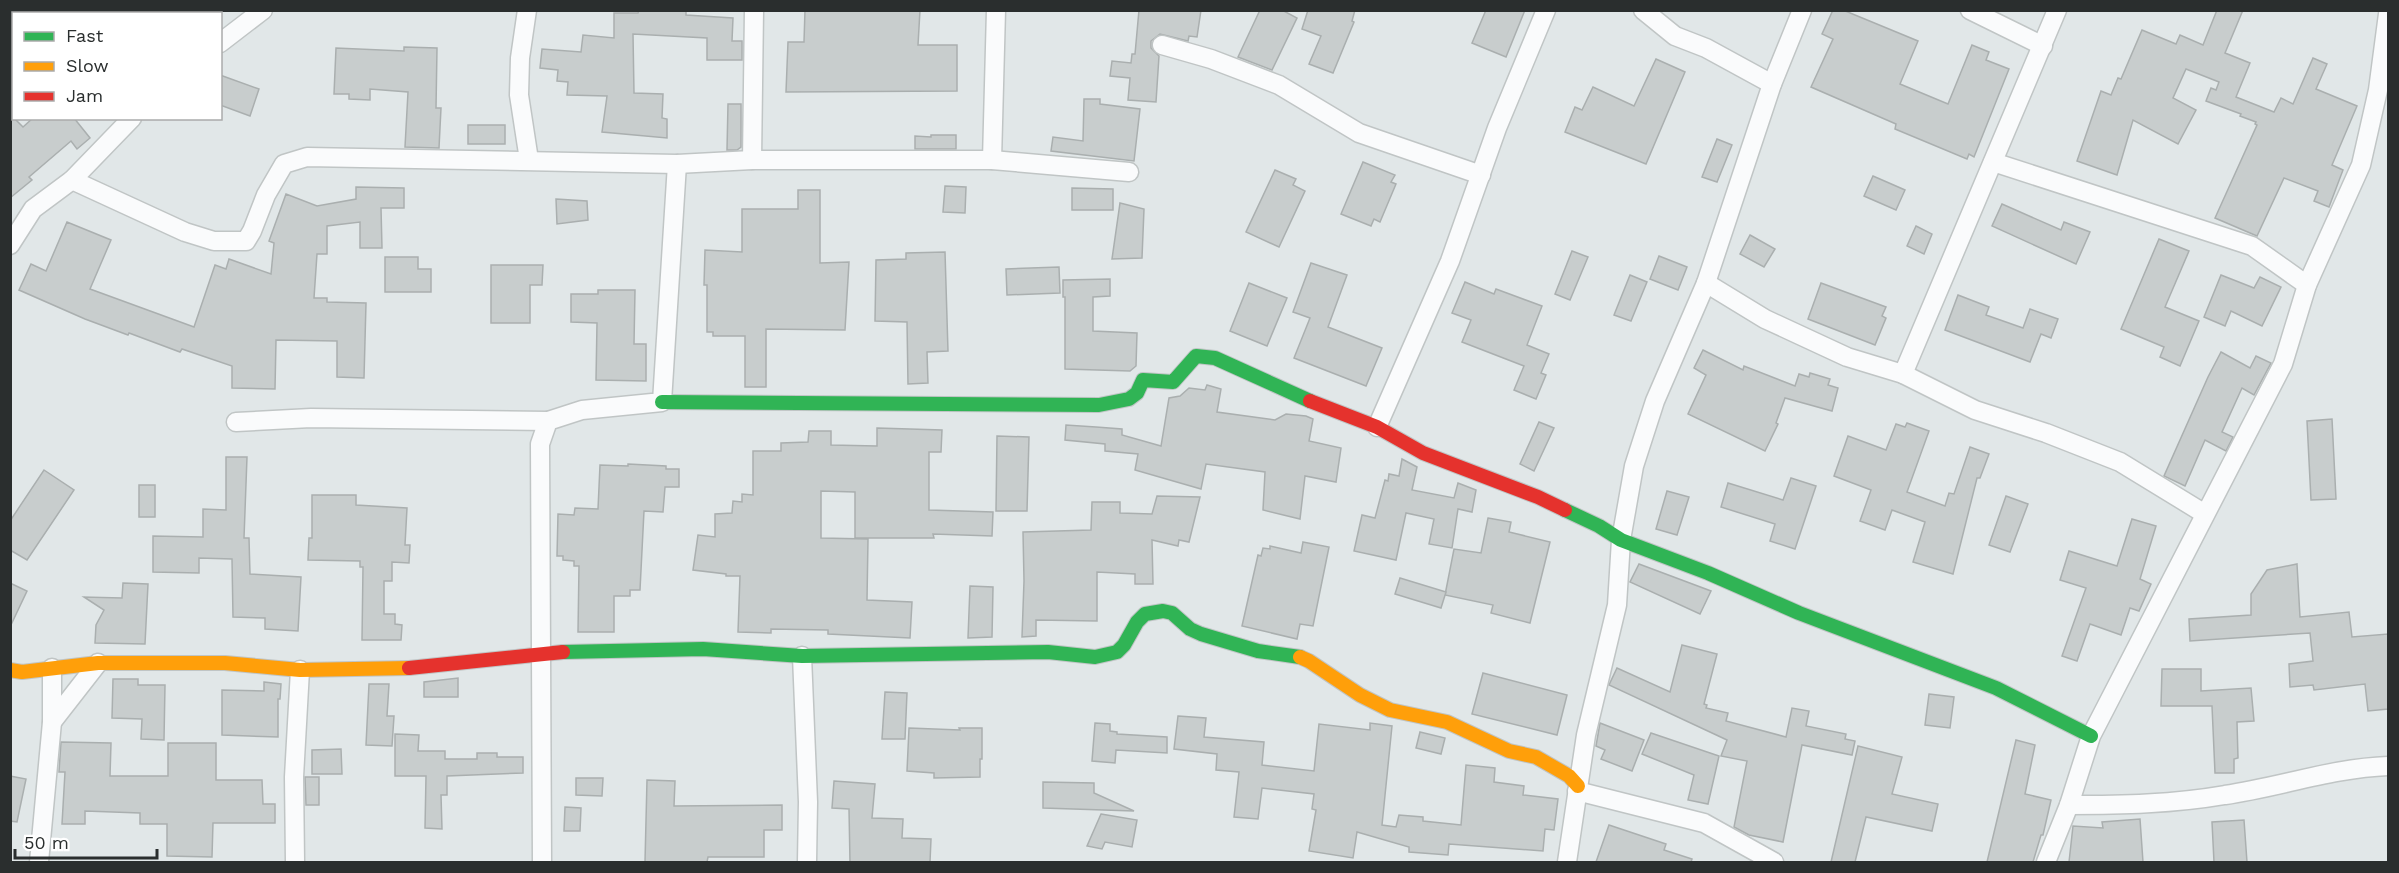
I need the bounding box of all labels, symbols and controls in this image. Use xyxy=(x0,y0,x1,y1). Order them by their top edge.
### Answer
legend xyxy=(12,12,222,120)
text: Fast xyxy=(66,25,104,46)
text: Slow xyxy=(66,55,109,76)
text: Jam xyxy=(66,85,103,106)
scale bar xyxy=(15,822,158,860)
text: 50 m xyxy=(24,832,69,853)

